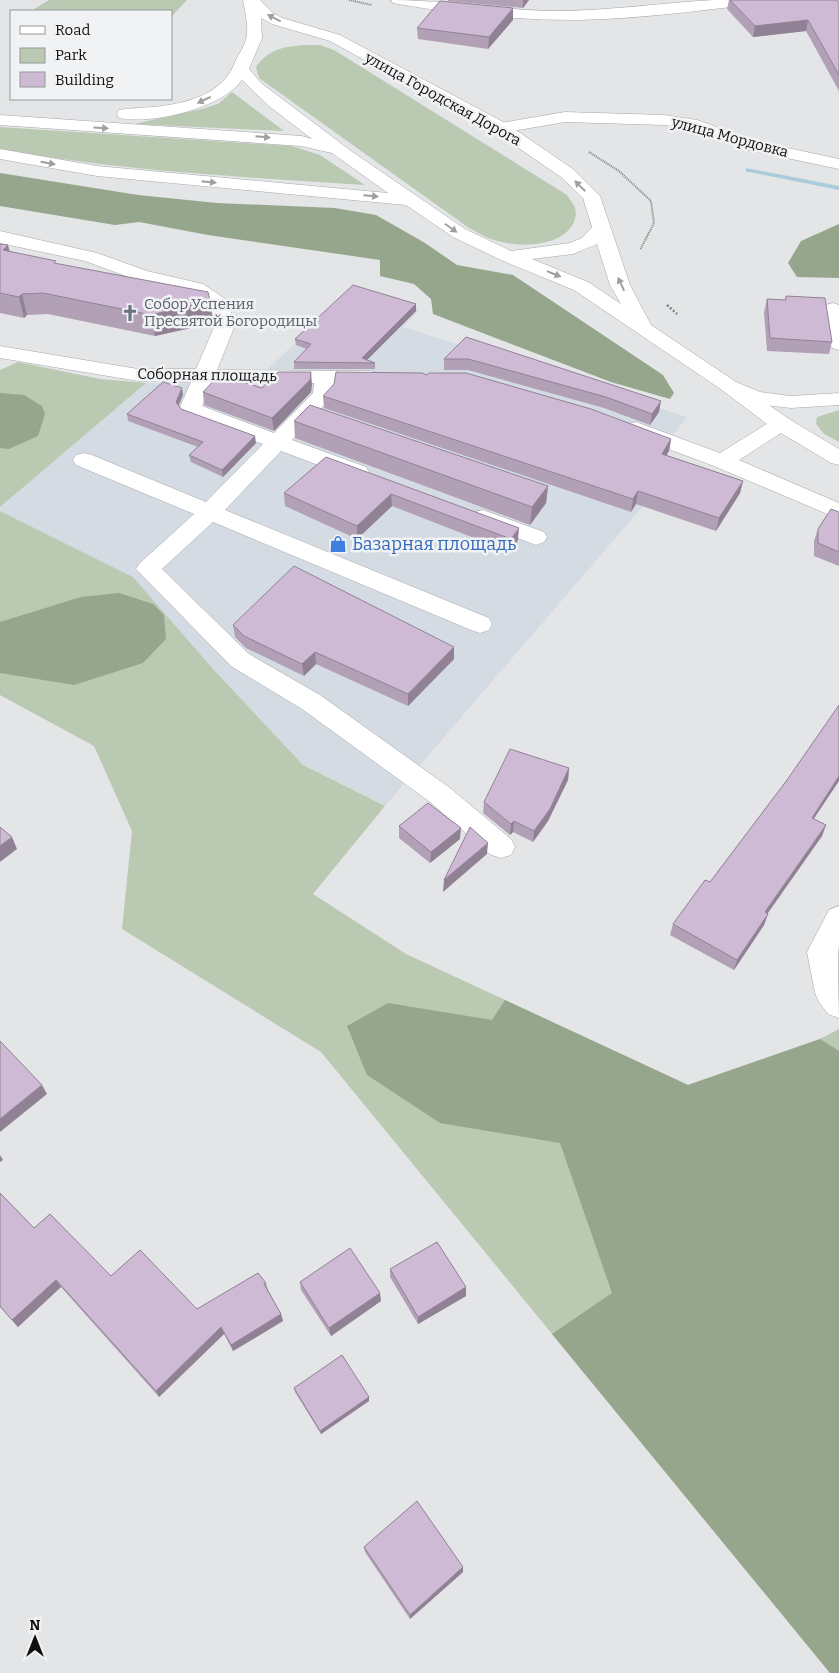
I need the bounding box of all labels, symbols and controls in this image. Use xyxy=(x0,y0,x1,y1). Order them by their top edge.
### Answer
legend xyxy=(10,10,172,100)
one-way arrow xyxy=(267,14,282,22)
text: Road xyxy=(55,21,90,39)
text: Park xyxy=(55,46,87,64)
street label: улица Городская Дорога xyxy=(361,48,524,149)
text: Building xyxy=(55,71,114,89)
one-way arrow xyxy=(197,96,211,104)
street label: улица Мордовка xyxy=(669,113,790,161)
one-way arrow xyxy=(93,124,109,132)
one-way arrow xyxy=(255,134,271,142)
one-way arrow xyxy=(40,159,56,167)
one-way arrow xyxy=(202,178,218,186)
one-way arrow xyxy=(574,180,586,192)
one-way arrow xyxy=(363,193,379,201)
one-way arrow xyxy=(444,223,457,233)
one-way arrow xyxy=(547,271,561,279)
one-way arrow xyxy=(616,277,625,292)
place label: Собор Успения Пресвятой Богородицы xyxy=(144,295,317,330)
church icon: Собор Успения Пресвятой Богородицы xyxy=(120,303,140,323)
street label: Соборная площадь xyxy=(137,365,277,385)
place label: Базарная площадь xyxy=(352,533,516,555)
shop icon: Базарная площадь xyxy=(328,534,348,554)
north arrow xyxy=(10,1613,60,1663)
text: N xyxy=(30,1617,41,1634)

